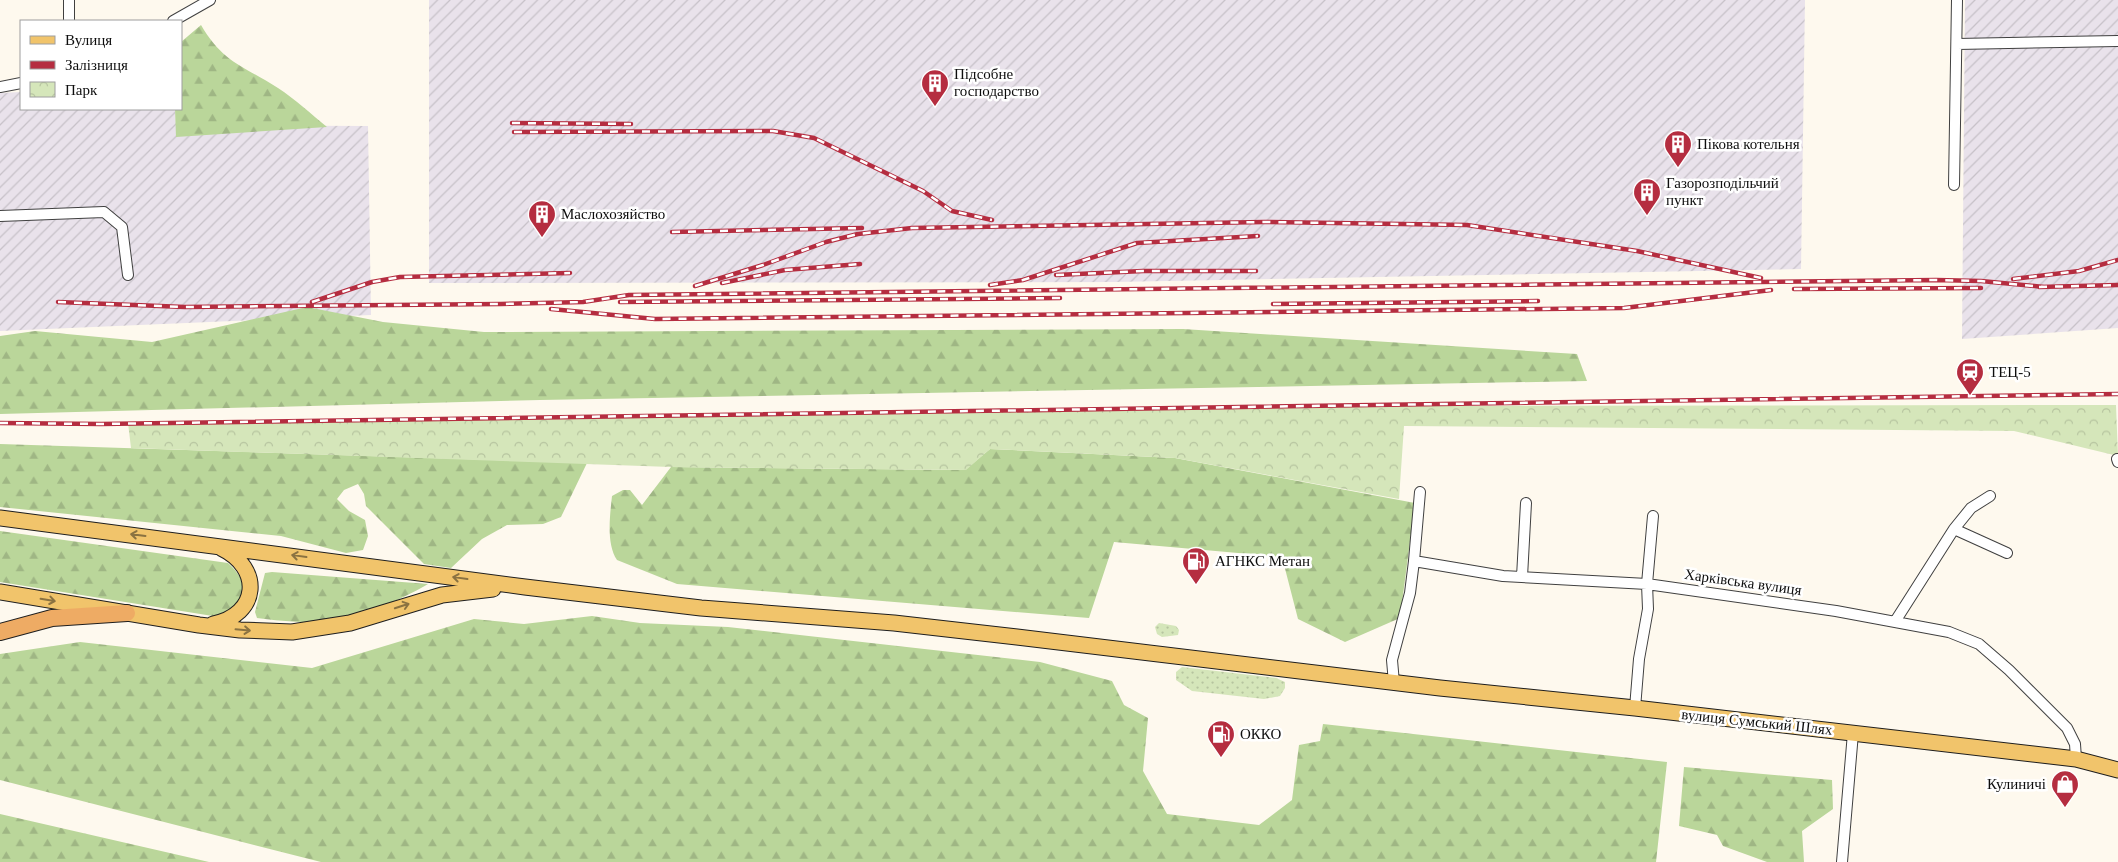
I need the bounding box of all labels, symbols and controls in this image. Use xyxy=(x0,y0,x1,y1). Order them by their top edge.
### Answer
legend xyxy=(20,20,182,110)
text: Вулиця xyxy=(65,32,112,48)
text: Залізниця xyxy=(65,57,128,73)
place label: Підсобне господарство xyxy=(954,66,1039,99)
building icon: Підсобне господарство xyxy=(920,68,950,107)
text: Парк xyxy=(65,82,98,98)
building icon: Пікова котельня xyxy=(1663,129,1693,168)
place label: Пікова котельня xyxy=(1697,136,1800,152)
place label: Газорозподільчий пункт xyxy=(1666,175,1779,208)
building icon: Газорозподільчий пункт xyxy=(1632,177,1662,216)
building icon: Маслохозяйство xyxy=(527,199,557,238)
place label: Маслохозяйство xyxy=(561,206,665,222)
station icon: ТЕЦ-5 xyxy=(1955,357,1985,396)
place label: ТЕЦ-5 xyxy=(1989,364,2031,380)
one-way arrow xyxy=(130,530,146,540)
fuel station icon: АГНКС Метан xyxy=(1181,546,1211,585)
one-way arrow xyxy=(291,551,307,561)
place label: АГНКС Метан xyxy=(1215,553,1310,569)
street label: Харківська вулиця xyxy=(1683,566,1803,598)
one-way arrow xyxy=(452,573,468,583)
one-way arrow xyxy=(40,595,56,605)
one-way arrow xyxy=(394,601,410,611)
one-way arrow xyxy=(235,625,251,635)
street label: вулиця Сумський Шлях xyxy=(1681,706,1834,738)
fuel station icon: ОККО xyxy=(1206,719,1236,758)
place label: ОККО xyxy=(1240,726,1281,742)
shop icon: Кулиничі xyxy=(2050,769,2080,808)
place label: Кулиничі xyxy=(1987,776,2046,792)

